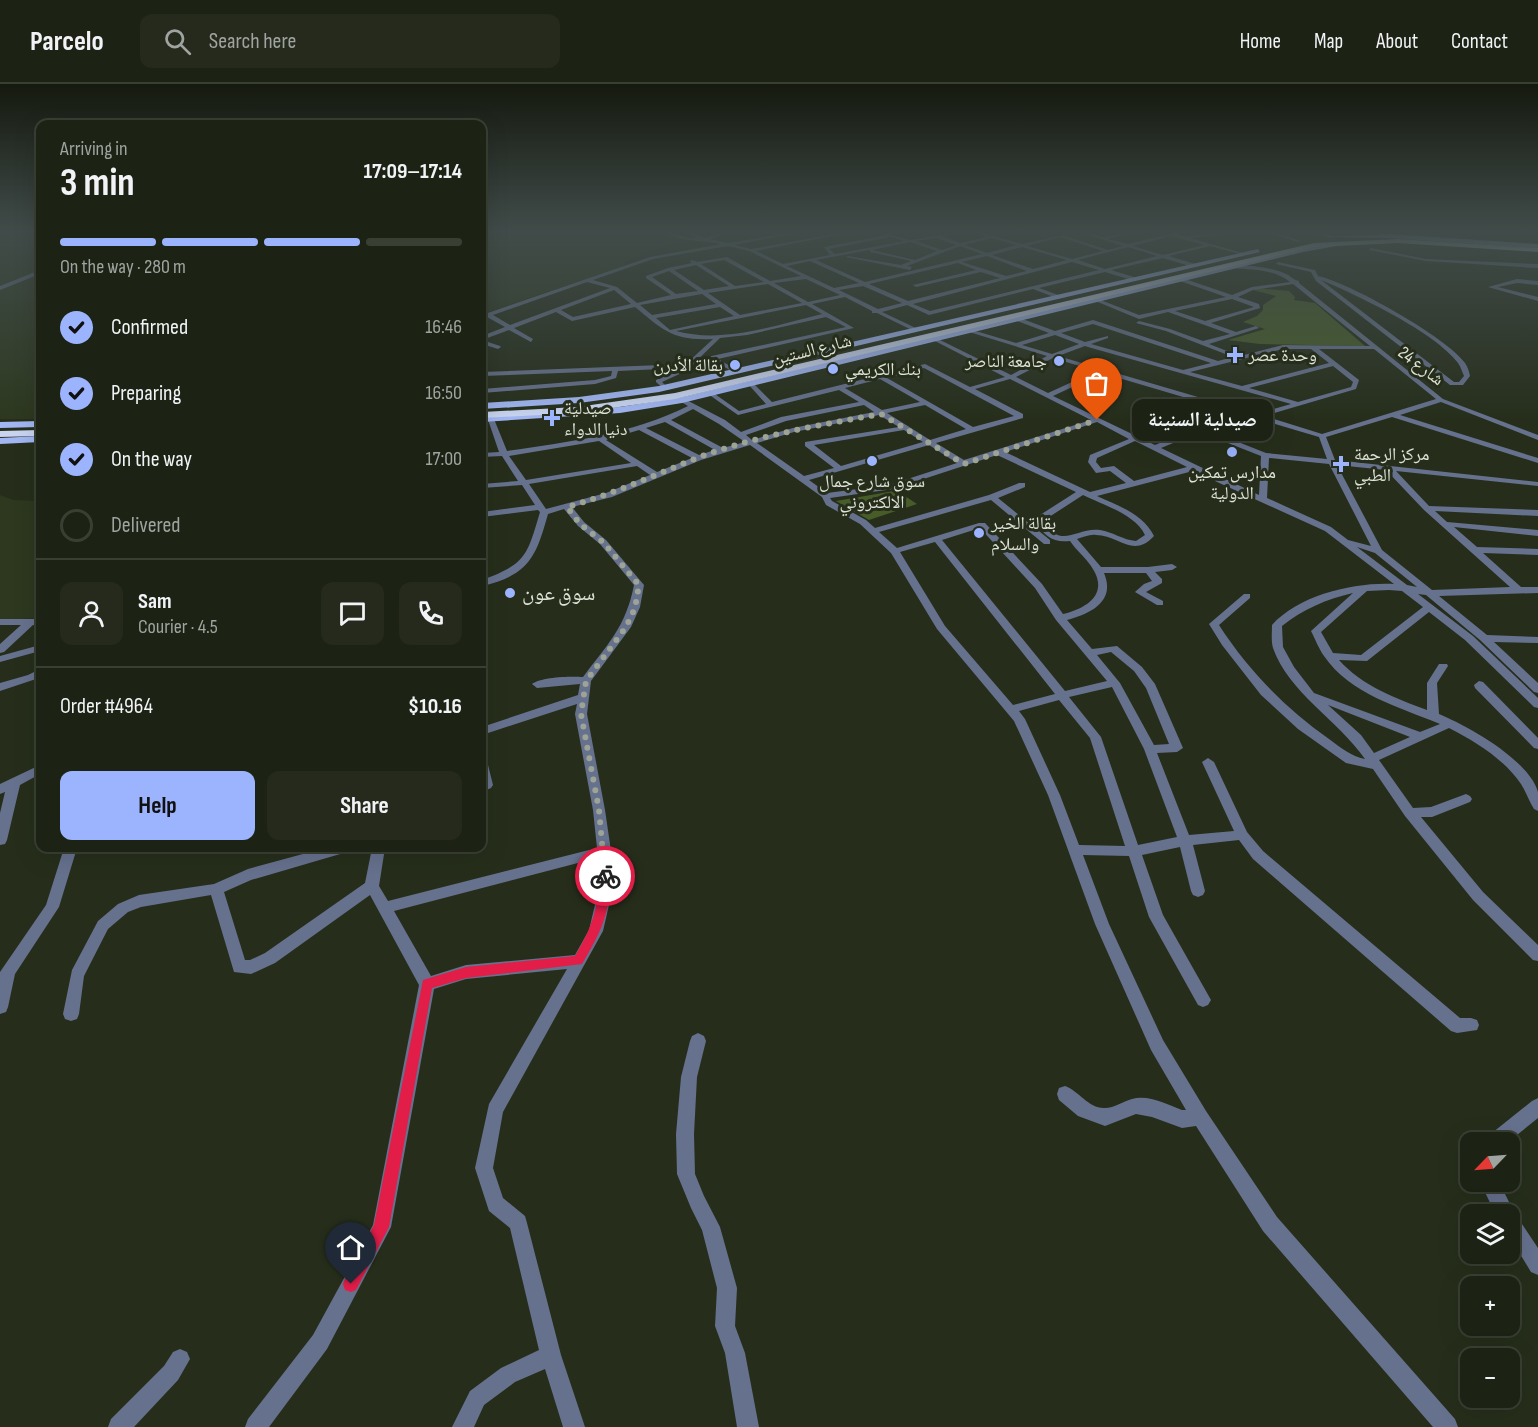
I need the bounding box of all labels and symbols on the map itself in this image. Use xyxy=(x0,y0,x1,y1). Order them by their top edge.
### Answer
street label: شارع الستين xyxy=(770,330,854,370)
street label: شارع 24 xyxy=(1394,342,1448,390)
place label: وحدة عصر xyxy=(1247,345,1317,366)
marker: وحدة عصر xyxy=(1226,346,1244,364)
place label: جامعة الناصر xyxy=(964,351,1047,372)
marker: جامعة الناصر xyxy=(1052,354,1066,368)
place label: بقالة الأدرن xyxy=(653,355,723,376)
marker: بقالة الأدرن xyxy=(728,358,742,372)
pin xyxy=(1071,358,1122,420)
place label: بنك الكريمي xyxy=(845,359,921,383)
marker: بنك الكريمي xyxy=(826,362,840,376)
place label: صيدلية دنيا الدواء xyxy=(564,398,628,440)
callout: صيدلية السنينة xyxy=(1133,399,1274,441)
marker: صيدلية دنيا الدواء xyxy=(545,411,559,425)
place label: مركز الرحمة الطبي xyxy=(1354,444,1429,489)
marker: مدارس تمكين الدولية xyxy=(1225,445,1239,459)
marker: سوق شارع جمال الالكتروني xyxy=(865,454,879,468)
marker: مركز الرحمة الطبي xyxy=(1332,455,1350,473)
place label: مدارس تمكين الدولية xyxy=(1188,462,1276,504)
place label: سوق شارع جمال الالكتروني xyxy=(819,471,925,516)
place label: بقالة الخير والسلام xyxy=(990,513,1056,556)
marker: بقالة الخير والسلام xyxy=(972,526,986,540)
place label: سوق عون xyxy=(522,581,595,606)
marker: سوق عون xyxy=(503,586,517,600)
courier xyxy=(575,846,635,906)
north arrow xyxy=(1460,1132,1520,1192)
pin xyxy=(325,1222,376,1284)

